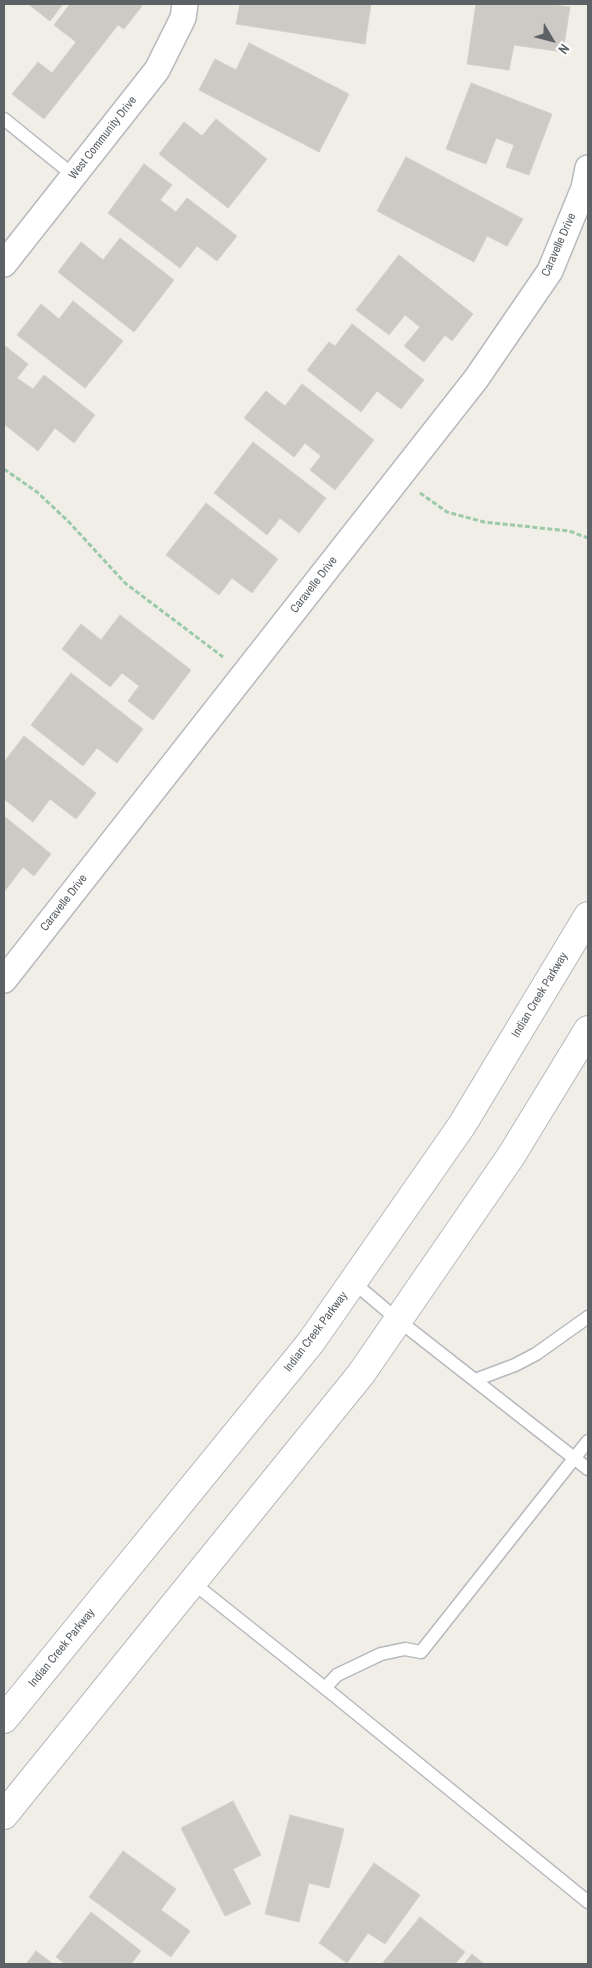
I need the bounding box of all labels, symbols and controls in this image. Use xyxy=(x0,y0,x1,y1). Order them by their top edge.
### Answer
north arrow xyxy=(527,15,577,65)
text: N xyxy=(554,40,574,58)
street label: West Community Drive xyxy=(66,94,140,182)
street label: Caravelle Drive xyxy=(539,211,579,279)
street label: Caravelle Drive xyxy=(287,554,341,616)
street label: Caravelle Drive xyxy=(37,872,91,934)
street label: Indian Creek Parkway xyxy=(509,950,571,1040)
street label: Indian Creek Parkway xyxy=(281,1289,351,1375)
street label: Indian Creek Parkway xyxy=(26,1606,98,1690)

